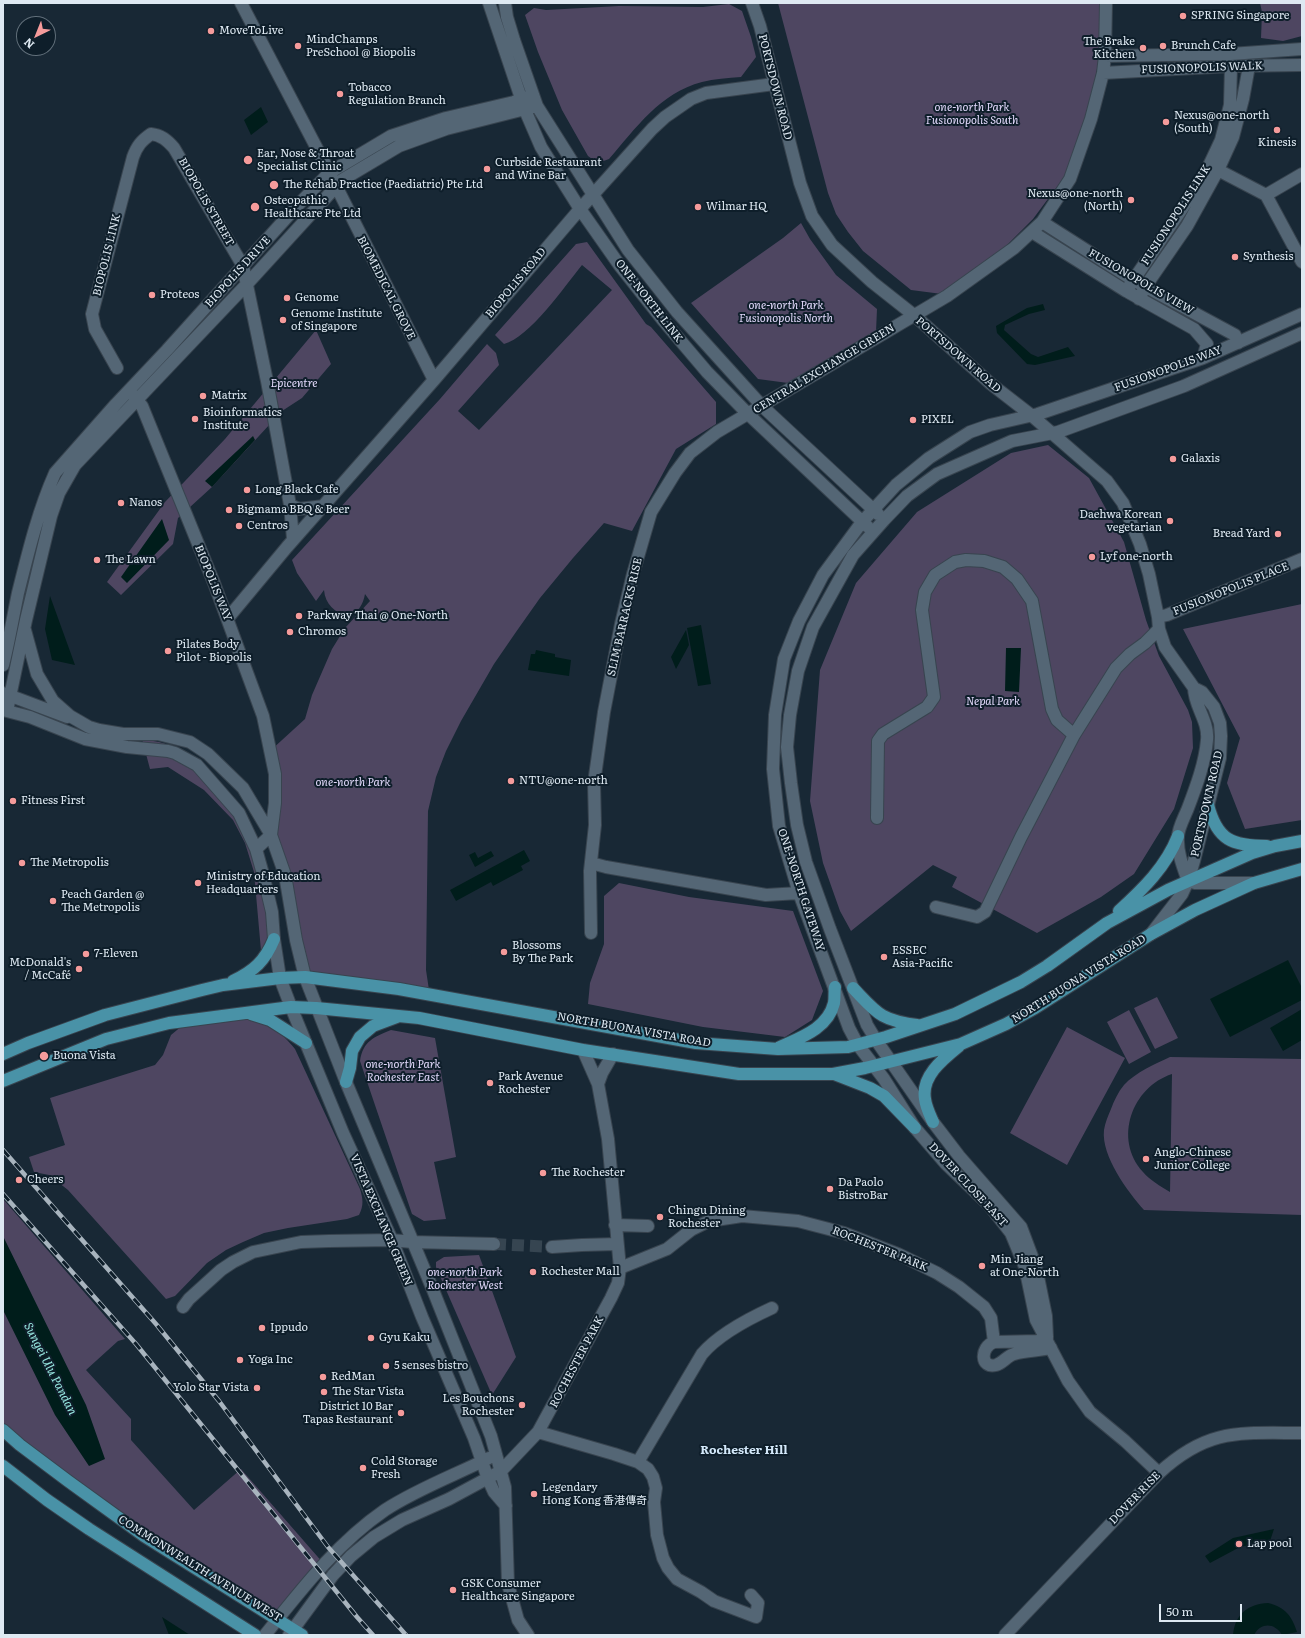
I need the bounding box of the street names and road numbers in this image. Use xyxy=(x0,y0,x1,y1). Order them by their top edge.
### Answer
street label: PORTSDOWN ROAD xyxy=(755,33,795,141)
street label: FUSIONOPOLIS WALK xyxy=(1141,59,1263,77)
street label: BIOPOLIS STREET xyxy=(175,156,237,248)
street label: FUSIONOPOLIS LINK xyxy=(1139,162,1213,268)
street label: BIOPOLIS LINK xyxy=(90,212,124,298)
street label: BIOPOLIS DRIVE xyxy=(203,234,273,310)
street label: BIOMEDICAL GROVE xyxy=(354,234,418,342)
street label: BIOPOLIS ROAD xyxy=(483,245,549,321)
street label: FUSIONOPOLIS VIEW xyxy=(1086,246,1196,318)
street label: ONE-NORTH LINK xyxy=(613,257,685,345)
street label: PORTSDOWN ROAD xyxy=(913,314,1003,396)
street label: CENTRAL EXCHANGE GREEN xyxy=(751,321,897,417)
street label: FUSIONOPOLIS WAY xyxy=(1113,343,1223,395)
street label: BIOPOLIS WAY xyxy=(192,543,234,623)
street label: SLIM BARRACKS RISE xyxy=(605,557,645,677)
street label: FUSIONOPOLIS PLACE xyxy=(1171,560,1291,618)
street label: PORTSDOWN ROAD xyxy=(1188,750,1226,858)
street label: ONE-NORTH GATEWAY xyxy=(775,827,827,953)
street label: NORTH BUONA VISTA ROAD xyxy=(1010,932,1148,1026)
street label: NORTH BUONA VISTA ROAD xyxy=(556,1010,712,1050)
street label: DOVER CLOSE EAST xyxy=(926,1140,1010,1230)
street label: VISTA EXCHANGE GREEN xyxy=(347,1152,415,1288)
street label: ROCHESTER PARK xyxy=(830,1224,930,1274)
street label: ROCHESTER PARK xyxy=(547,1314,607,1410)
street label: DOVER RISE xyxy=(1107,1469,1163,1527)
street label: COMMONWEALTH AVENUE WEST xyxy=(116,1513,284,1625)

